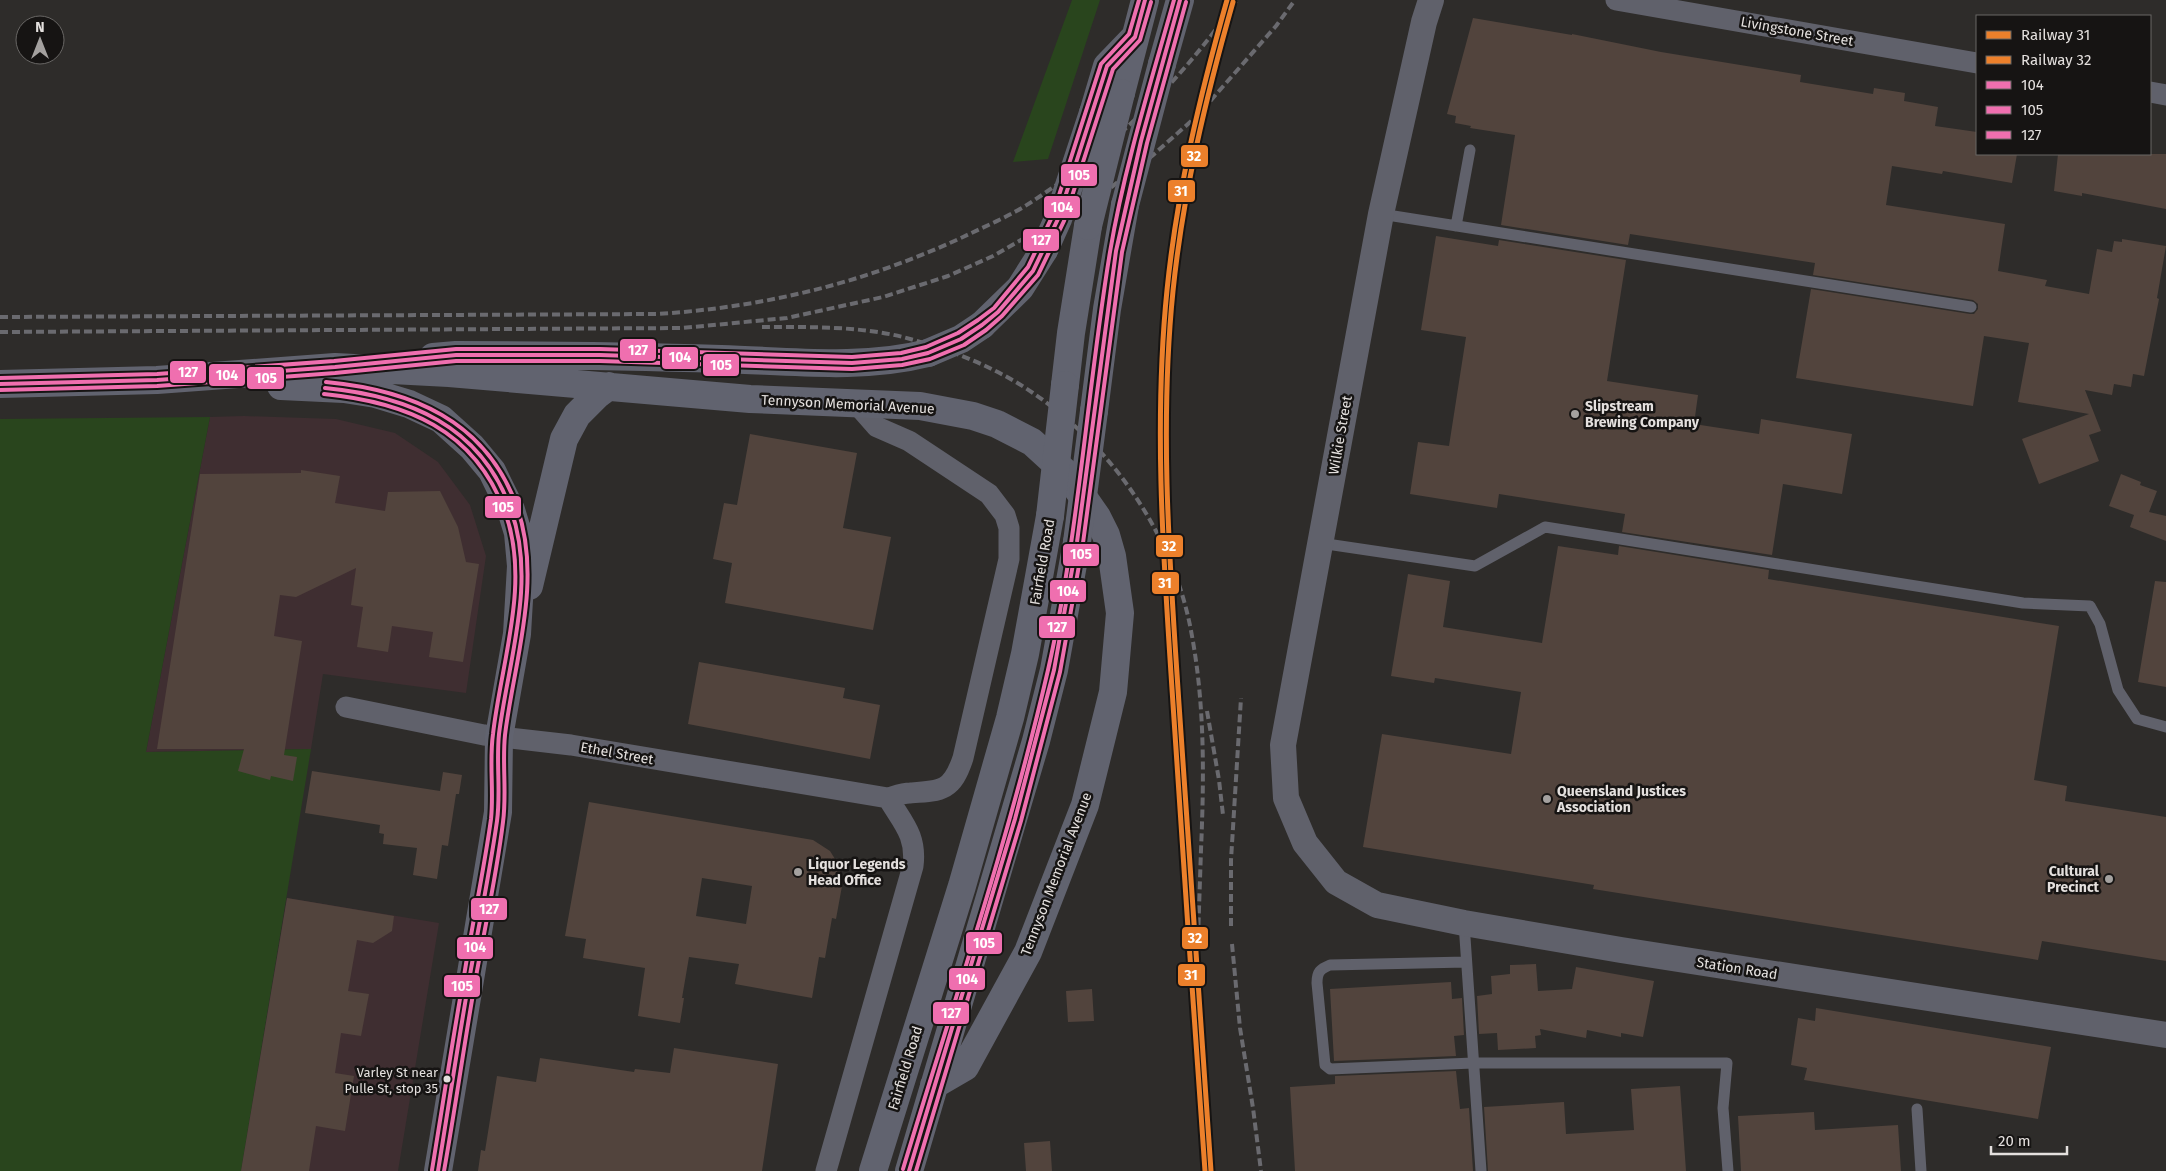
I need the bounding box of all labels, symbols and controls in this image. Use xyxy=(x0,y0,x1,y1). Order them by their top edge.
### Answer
street label: Livingstone Street xyxy=(1739,13,1856,50)
north arrow xyxy=(15,15,65,65)
legend xyxy=(1976,15,2151,155)
text: N xyxy=(35,19,45,36)
text: Railway 31 xyxy=(2021,26,2090,44)
text: Railway 32 xyxy=(2021,51,2091,69)
text: 104 xyxy=(2021,76,2044,94)
text: 105 xyxy=(2021,101,2043,119)
text: 127 xyxy=(2021,126,2042,144)
line badge: 32 xyxy=(1180,144,1209,168)
text: 32 xyxy=(1186,148,1201,165)
line badge: 105 xyxy=(1060,163,1098,187)
text: 105 xyxy=(1068,167,1091,184)
line badge: 31 xyxy=(1167,179,1196,203)
text: 31 xyxy=(1173,183,1188,200)
line badge: 104 xyxy=(1043,195,1081,219)
text: 104 xyxy=(1051,199,1073,216)
line badge: 127 xyxy=(1022,228,1060,252)
text: 127 xyxy=(1031,232,1052,249)
line badge: 127 xyxy=(619,338,657,362)
text: 127 xyxy=(628,342,649,359)
line badge: 104 xyxy=(661,346,699,370)
text: 104 xyxy=(669,349,691,366)
line badge: 105 xyxy=(702,353,740,377)
text: 105 xyxy=(710,357,733,374)
line badge: 127 xyxy=(169,360,207,384)
line badge: 104 xyxy=(208,363,246,387)
text: 127 xyxy=(178,364,199,381)
line badge: 105 xyxy=(246,366,285,390)
text: 104 xyxy=(216,367,238,384)
text: 105 xyxy=(255,370,278,387)
street label: Tennyson Memorial Avenue xyxy=(761,391,935,418)
street label: Wilkie Street xyxy=(1325,393,1356,476)
place label: Slipstream Brewing Company xyxy=(1585,398,1700,431)
marker: Slipstream Brewing Company xyxy=(1569,408,1581,420)
line badge: 105 xyxy=(484,495,522,519)
text: 105 xyxy=(492,499,515,516)
street label: Fairfield Road xyxy=(1027,518,1058,606)
line badge: 32 xyxy=(1155,534,1184,558)
text: 32 xyxy=(1161,538,1176,555)
line badge: 105 xyxy=(1062,543,1100,567)
text: 105 xyxy=(1070,546,1093,563)
line badge: 31 xyxy=(1151,571,1180,595)
text: 31 xyxy=(1157,575,1172,592)
line badge: 104 xyxy=(1049,579,1087,603)
text: 104 xyxy=(1057,583,1079,600)
line badge: 127 xyxy=(1038,615,1076,639)
text: 127 xyxy=(1047,619,1068,636)
street label: Ethel Street xyxy=(579,739,656,768)
place label: Queensland Justices Association xyxy=(1556,783,1686,816)
street label: Tennyson Memorial Avenue xyxy=(1017,790,1096,958)
marker: Queensland Justices Association xyxy=(1541,793,1553,805)
place label: Liquor Legends Head Office xyxy=(808,856,906,889)
place label: Cultural Precinct xyxy=(2047,863,2100,896)
marker: Liquor Legends Head Office xyxy=(792,866,804,878)
marker: Cultural Precinct xyxy=(2103,873,2115,885)
line badge: 127 xyxy=(470,897,508,921)
text: 127 xyxy=(479,901,500,918)
line badge: 32 xyxy=(1181,926,1209,950)
text: 32 xyxy=(1187,930,1202,947)
line badge: 105 xyxy=(965,931,1003,955)
text: 105 xyxy=(973,935,996,952)
line badge: 104 xyxy=(456,936,494,960)
text: 104 xyxy=(464,939,486,956)
street label: Station Road xyxy=(1695,954,1779,983)
line badge: 31 xyxy=(1177,963,1206,987)
line badge: 104 xyxy=(948,967,986,991)
text: 31 xyxy=(1183,967,1198,984)
text: 104 xyxy=(956,971,978,988)
line badge: 105 xyxy=(443,974,481,998)
text: 105 xyxy=(451,978,474,995)
line badge: 127 xyxy=(932,1001,970,1025)
text: 127 xyxy=(941,1005,962,1022)
street label: Fairfield Road xyxy=(885,1024,926,1112)
place label: Varley St near Pulle St, stop 35 xyxy=(344,1065,438,1096)
marker: Varley St near Pulle St, stop 35 xyxy=(442,1074,452,1084)
scale bar xyxy=(1991,1124,2067,1156)
text: 20 m xyxy=(1998,1132,2031,1150)

